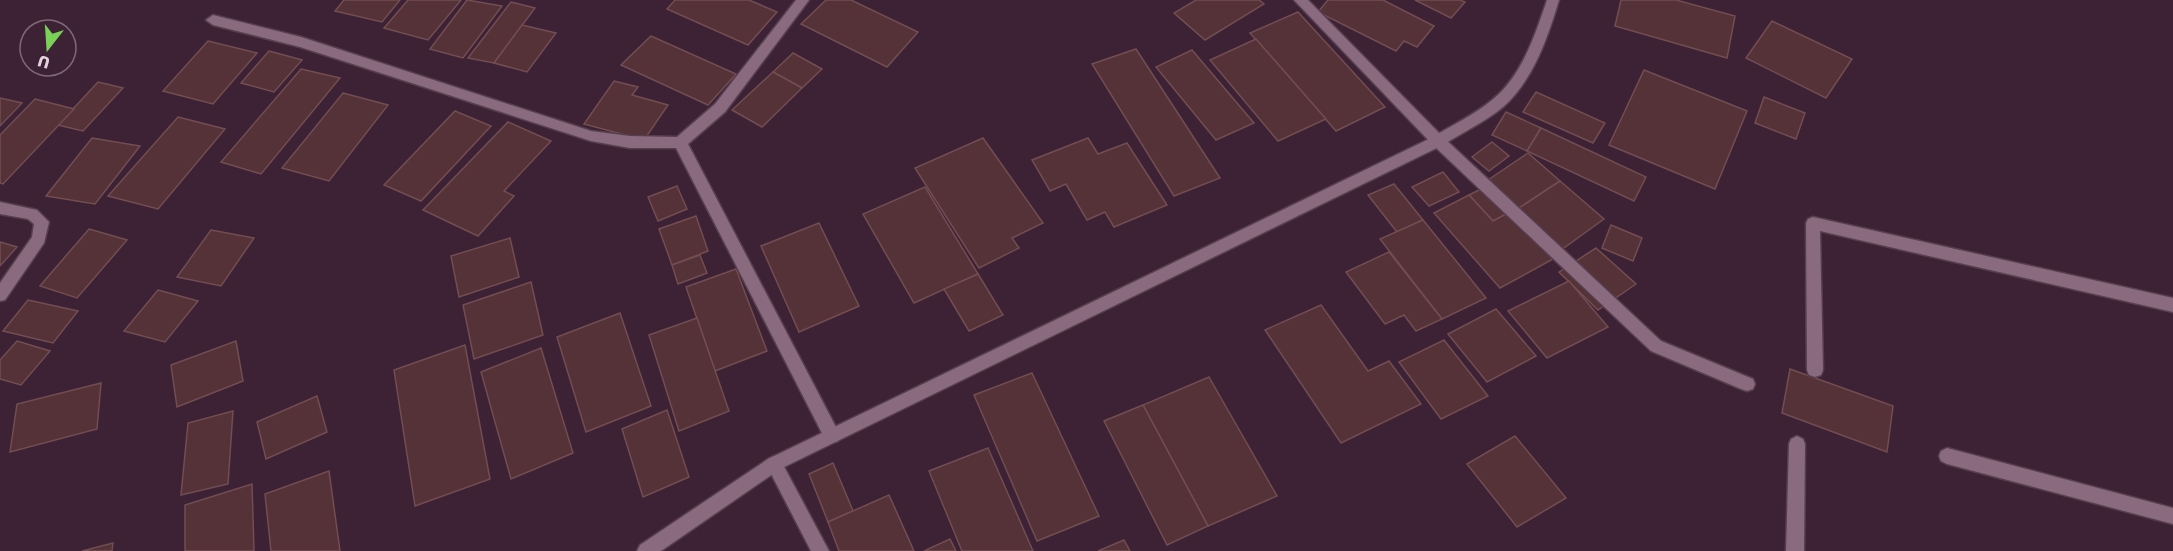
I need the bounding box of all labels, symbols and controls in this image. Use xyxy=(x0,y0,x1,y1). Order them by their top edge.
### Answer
north arrow xyxy=(18,18,78,78)
text: U xyxy=(35,51,52,73)

